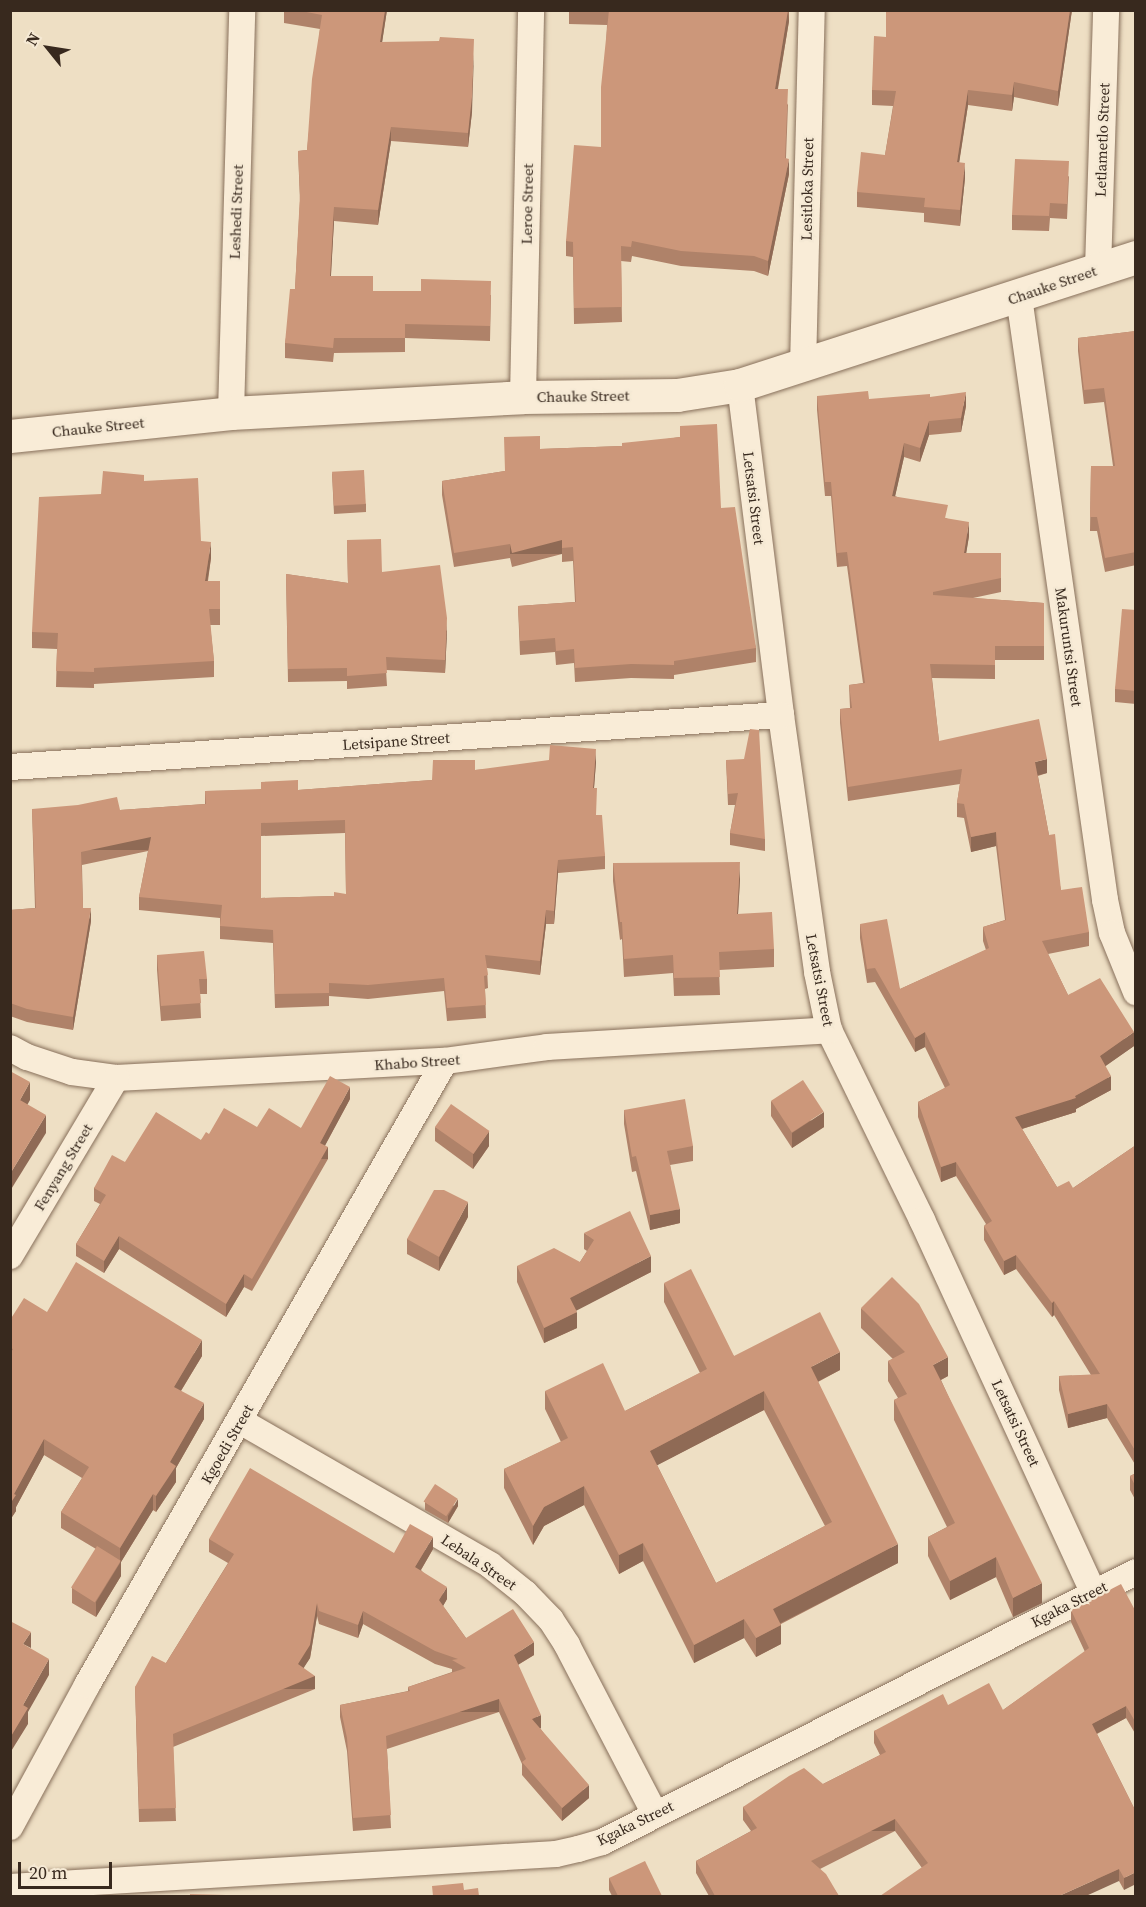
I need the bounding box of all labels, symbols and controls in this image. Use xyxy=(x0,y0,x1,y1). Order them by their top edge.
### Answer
north arrow xyxy=(18,18,78,78)
text: N xyxy=(20,28,45,50)
street label: Letlametlo Street xyxy=(1091,83,1113,197)
street label: Lesitloka Street xyxy=(797,137,817,241)
street label: Leroe Street xyxy=(517,163,537,245)
street label: Leshedi Street xyxy=(225,164,247,260)
street label: Chauke Street xyxy=(1005,261,1099,309)
street label: Chauke Street xyxy=(537,386,629,406)
street label: Chauke Street xyxy=(51,413,145,441)
street label: Letsatsi Street xyxy=(739,450,769,546)
street label: Makuruntsi Street xyxy=(1052,586,1086,708)
street label: Letsipane Street xyxy=(342,728,450,754)
street label: Letsatsi Street xyxy=(802,932,838,1028)
street label: Khabo Street xyxy=(374,1050,460,1074)
street label: Fenyang Street xyxy=(30,1120,96,1214)
street label: Letsatsi Street xyxy=(988,1377,1044,1469)
street label: Kgoedi Street xyxy=(197,1401,257,1487)
street label: Lebala Street xyxy=(438,1530,520,1594)
street label: Kgaka Street xyxy=(1028,1577,1110,1631)
street label: Kgaka Street xyxy=(594,1797,676,1849)
scale bar xyxy=(21,1850,116,1888)
text: 20 m xyxy=(29,1860,67,1885)

